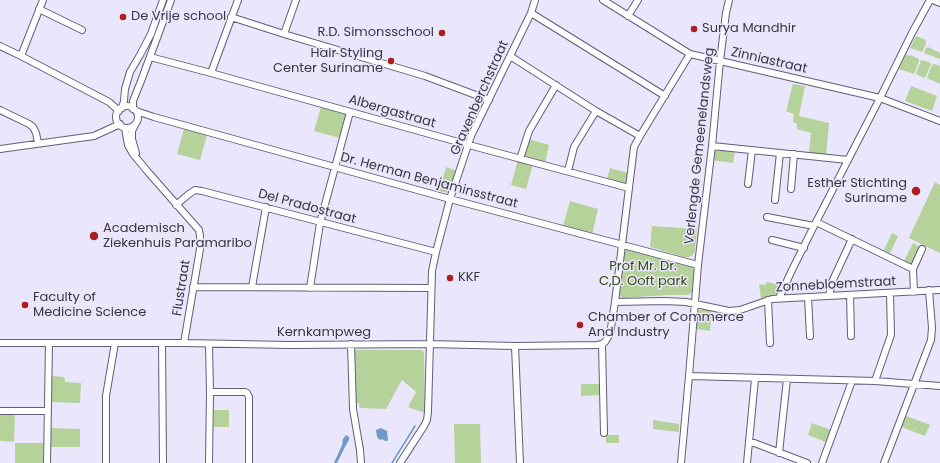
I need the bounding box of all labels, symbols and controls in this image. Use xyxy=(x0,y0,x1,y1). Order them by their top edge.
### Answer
place label: De Vrije school xyxy=(131,9,226,25)
marker: De Vrije school xyxy=(118,12,128,22)
place label: Surya Mandhir xyxy=(702,21,796,37)
marker: Surya Mandhir xyxy=(689,24,699,34)
place label: R.D. Simonsschool xyxy=(317,25,434,41)
marker: R.D. Simonsschool xyxy=(437,28,447,38)
street label: Gravenberchstraat xyxy=(448,38,512,158)
street label: Zinniastraat xyxy=(729,45,809,77)
place label: Hair Styling Center Suriname xyxy=(273,46,383,77)
street label: Verlengde Gemeenelandsweg xyxy=(682,47,718,245)
marker: Hair Styling Center Suriname xyxy=(386,56,396,66)
street label: Albergastraat xyxy=(347,92,437,132)
street label: Dr. Herman Benjaminsstraat xyxy=(339,150,519,212)
place label: Esther Stichting Suriname xyxy=(807,176,907,207)
marker: Esther Stichting Suriname xyxy=(910,185,922,197)
street label: Del Pradostraat xyxy=(256,186,358,228)
place label: Academisch Ziekenhuis Paramaribo xyxy=(103,221,252,252)
marker: Academisch Ziekenhuis Paramaribo xyxy=(88,230,100,242)
street label: Flustraat xyxy=(170,259,194,317)
park label: Prof Mr. Dr. C,D. Ooft park xyxy=(599,259,687,290)
place label: KKF xyxy=(458,270,480,286)
marker: KKF xyxy=(445,273,455,283)
street label: Zonnebloemstraat xyxy=(775,274,897,296)
place label: Faculty of Medicine Science xyxy=(33,290,146,321)
marker: Faculty of Medicine Science xyxy=(20,300,30,310)
place label: Chamber of Commerce And Industry xyxy=(588,310,744,341)
marker: Chamber of Commerce And Industry xyxy=(575,320,585,330)
street label: Kernkampweg xyxy=(277,325,371,341)

